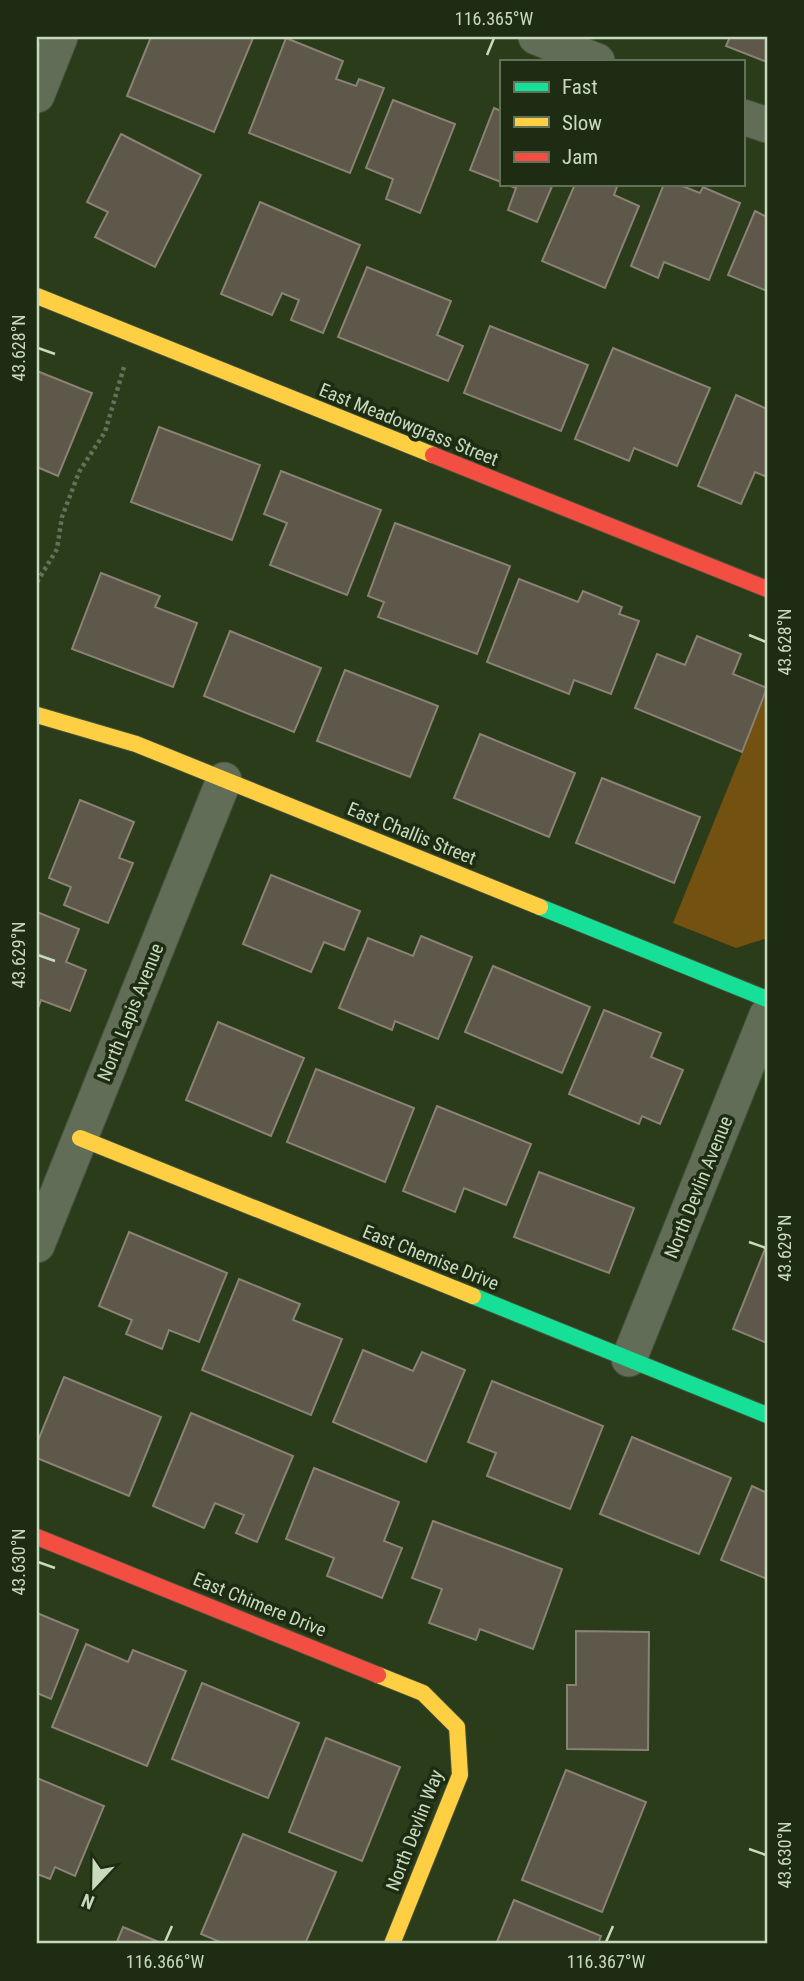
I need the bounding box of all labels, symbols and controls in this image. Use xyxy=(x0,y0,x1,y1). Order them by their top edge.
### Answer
text: 116.365°W xyxy=(455,8,534,29)
legend xyxy=(500,60,744,186)
text: Fast xyxy=(562,75,598,99)
text: Slow xyxy=(562,111,602,135)
text: Jam xyxy=(562,145,598,169)
text: 43.628°N xyxy=(8,314,29,382)
street label: East Meadowgrass Street xyxy=(316,378,502,471)
text: 43.628°N xyxy=(774,608,795,676)
street label: East Challis Street xyxy=(344,797,480,870)
text: 43.629°N xyxy=(8,921,29,989)
street label: North Lapis Avenue xyxy=(92,940,169,1084)
street label: North Devlin Avenue xyxy=(659,1113,738,1262)
text: 43.629°N xyxy=(774,1214,795,1282)
street label: East Chemise Drive xyxy=(359,1220,502,1295)
text: 43.630°N xyxy=(8,1528,29,1596)
street label: East Chimere Drive xyxy=(190,1567,330,1642)
street label: North Devlin Way xyxy=(381,1766,448,1894)
text: 43.630°N xyxy=(774,1821,795,1889)
north arrow xyxy=(60,1852,130,1922)
text: N xyxy=(78,1888,98,1914)
text: 116.366°W xyxy=(126,1951,205,1972)
text: 116.367°W xyxy=(567,1951,646,1972)

